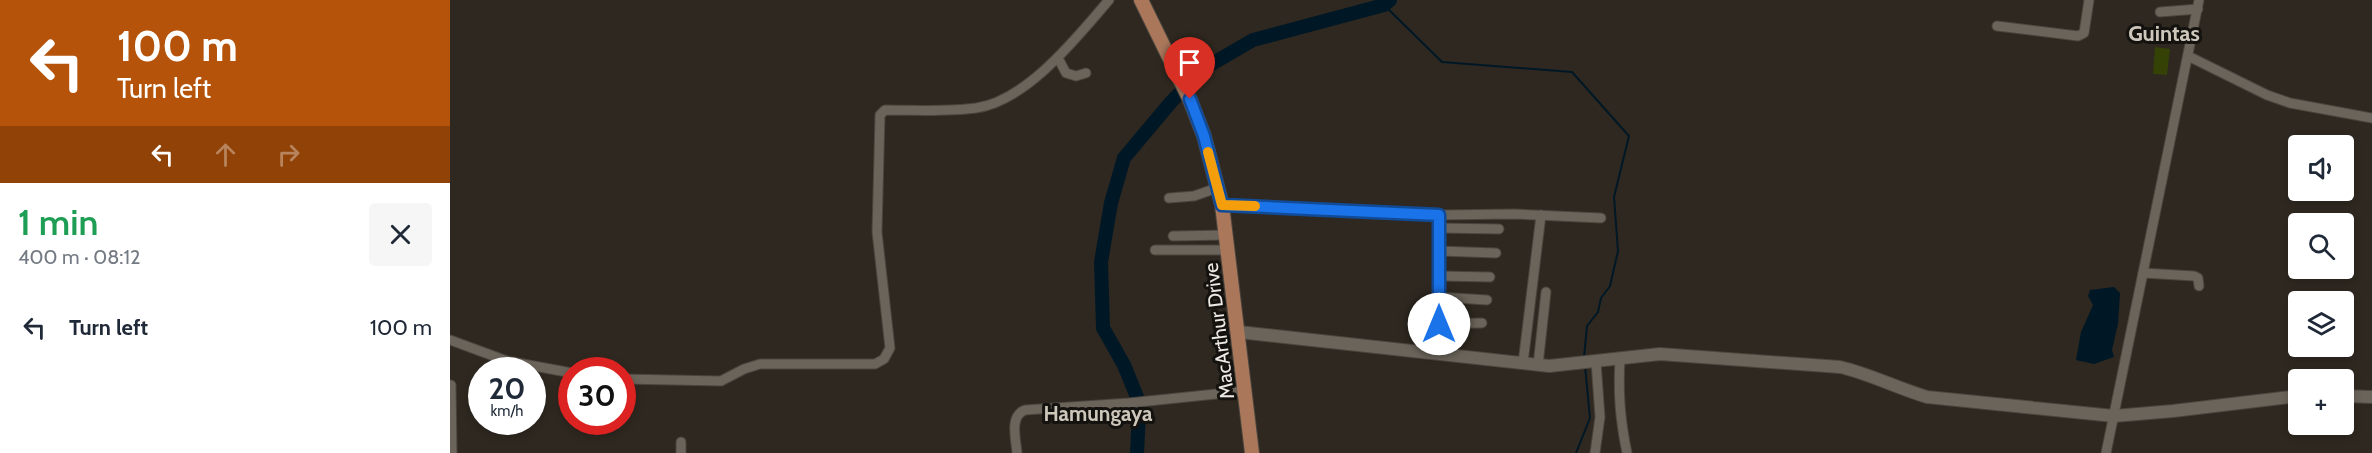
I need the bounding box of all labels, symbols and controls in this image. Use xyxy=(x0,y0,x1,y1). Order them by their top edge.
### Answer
text: 100 m xyxy=(117,20,238,72)
district label: Guintas xyxy=(2128,20,2200,47)
icon: left xyxy=(18,24,96,102)
pin xyxy=(1164,37,1215,99)
icon: arrive xyxy=(1173,46,1206,79)
text: Turn left xyxy=(117,72,211,105)
map controls xyxy=(2288,135,2354,435)
button: sound xyxy=(2288,135,2354,201)
icon: left xyxy=(146,138,179,171)
icon: ahead xyxy=(209,138,242,171)
icon: right xyxy=(272,138,305,171)
text: 1 min xyxy=(18,200,98,244)
button: close xyxy=(369,203,432,266)
button: search xyxy=(2288,213,2354,279)
text: 400 m · 08:12 xyxy=(18,245,141,269)
street label: MacArthur Drive xyxy=(1199,261,1239,401)
button: layers xyxy=(2288,291,2354,357)
position arrow xyxy=(1407,292,1471,356)
icon: left xyxy=(18,311,51,344)
text: Turn left xyxy=(69,314,148,341)
text: 100 m xyxy=(370,314,432,341)
speed limit sign: 30 xyxy=(558,357,636,435)
button: + xyxy=(2288,369,2354,435)
text: 20 xyxy=(488,370,526,407)
district label: Hamungaya xyxy=(1043,401,1153,426)
text: km/h xyxy=(491,402,523,420)

